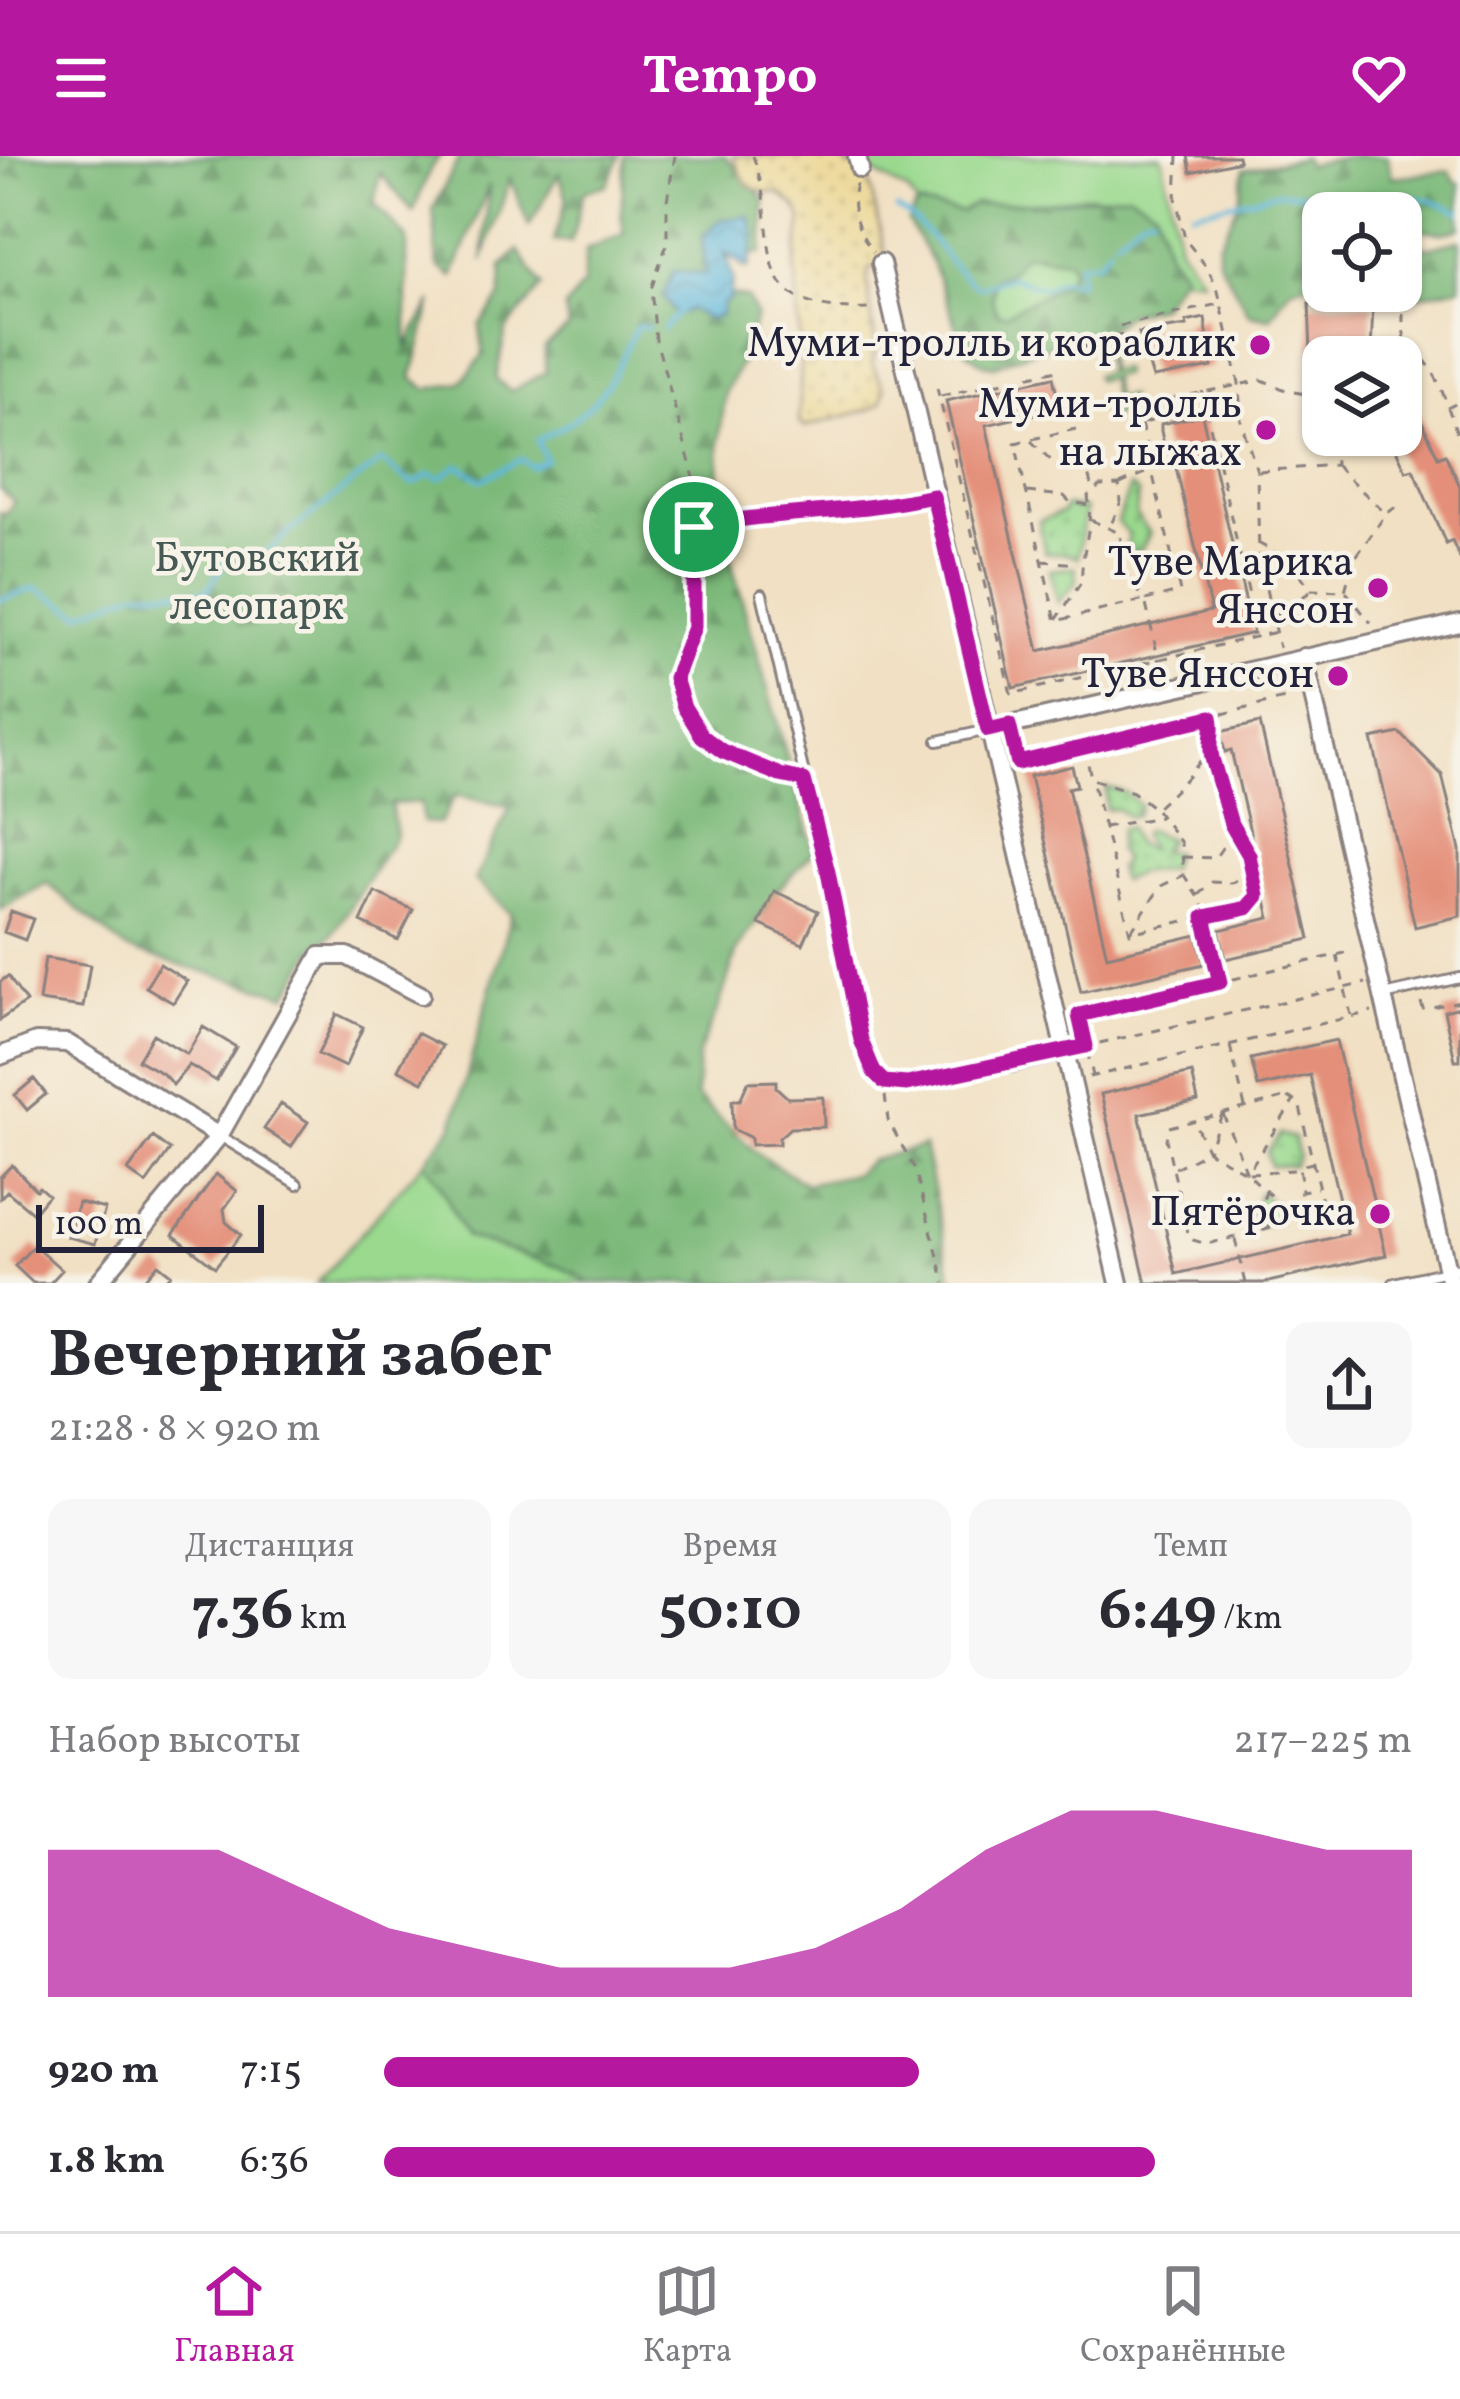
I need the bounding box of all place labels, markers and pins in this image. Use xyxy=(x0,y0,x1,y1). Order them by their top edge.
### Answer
place label: Муми-тролль и кораблик xyxy=(747,316,1236,375)
marker: Муми-тролль и кораблик xyxy=(1247,332,1273,358)
place label: Муми-тролль на лыжах xyxy=(978,377,1242,484)
marker: Муми-тролль на лыжах xyxy=(1253,417,1279,443)
pin xyxy=(643,476,745,578)
place label: Туве Марика Янссон xyxy=(1108,535,1354,642)
marker: Туве Марика Янссон xyxy=(1365,575,1391,601)
place label: Туве Янссон xyxy=(1081,647,1314,706)
marker: Туве Янссон xyxy=(1325,663,1351,689)
place label: Пятёрочка xyxy=(1150,1185,1356,1244)
marker: Пятёрочка xyxy=(1367,1201,1393,1227)

